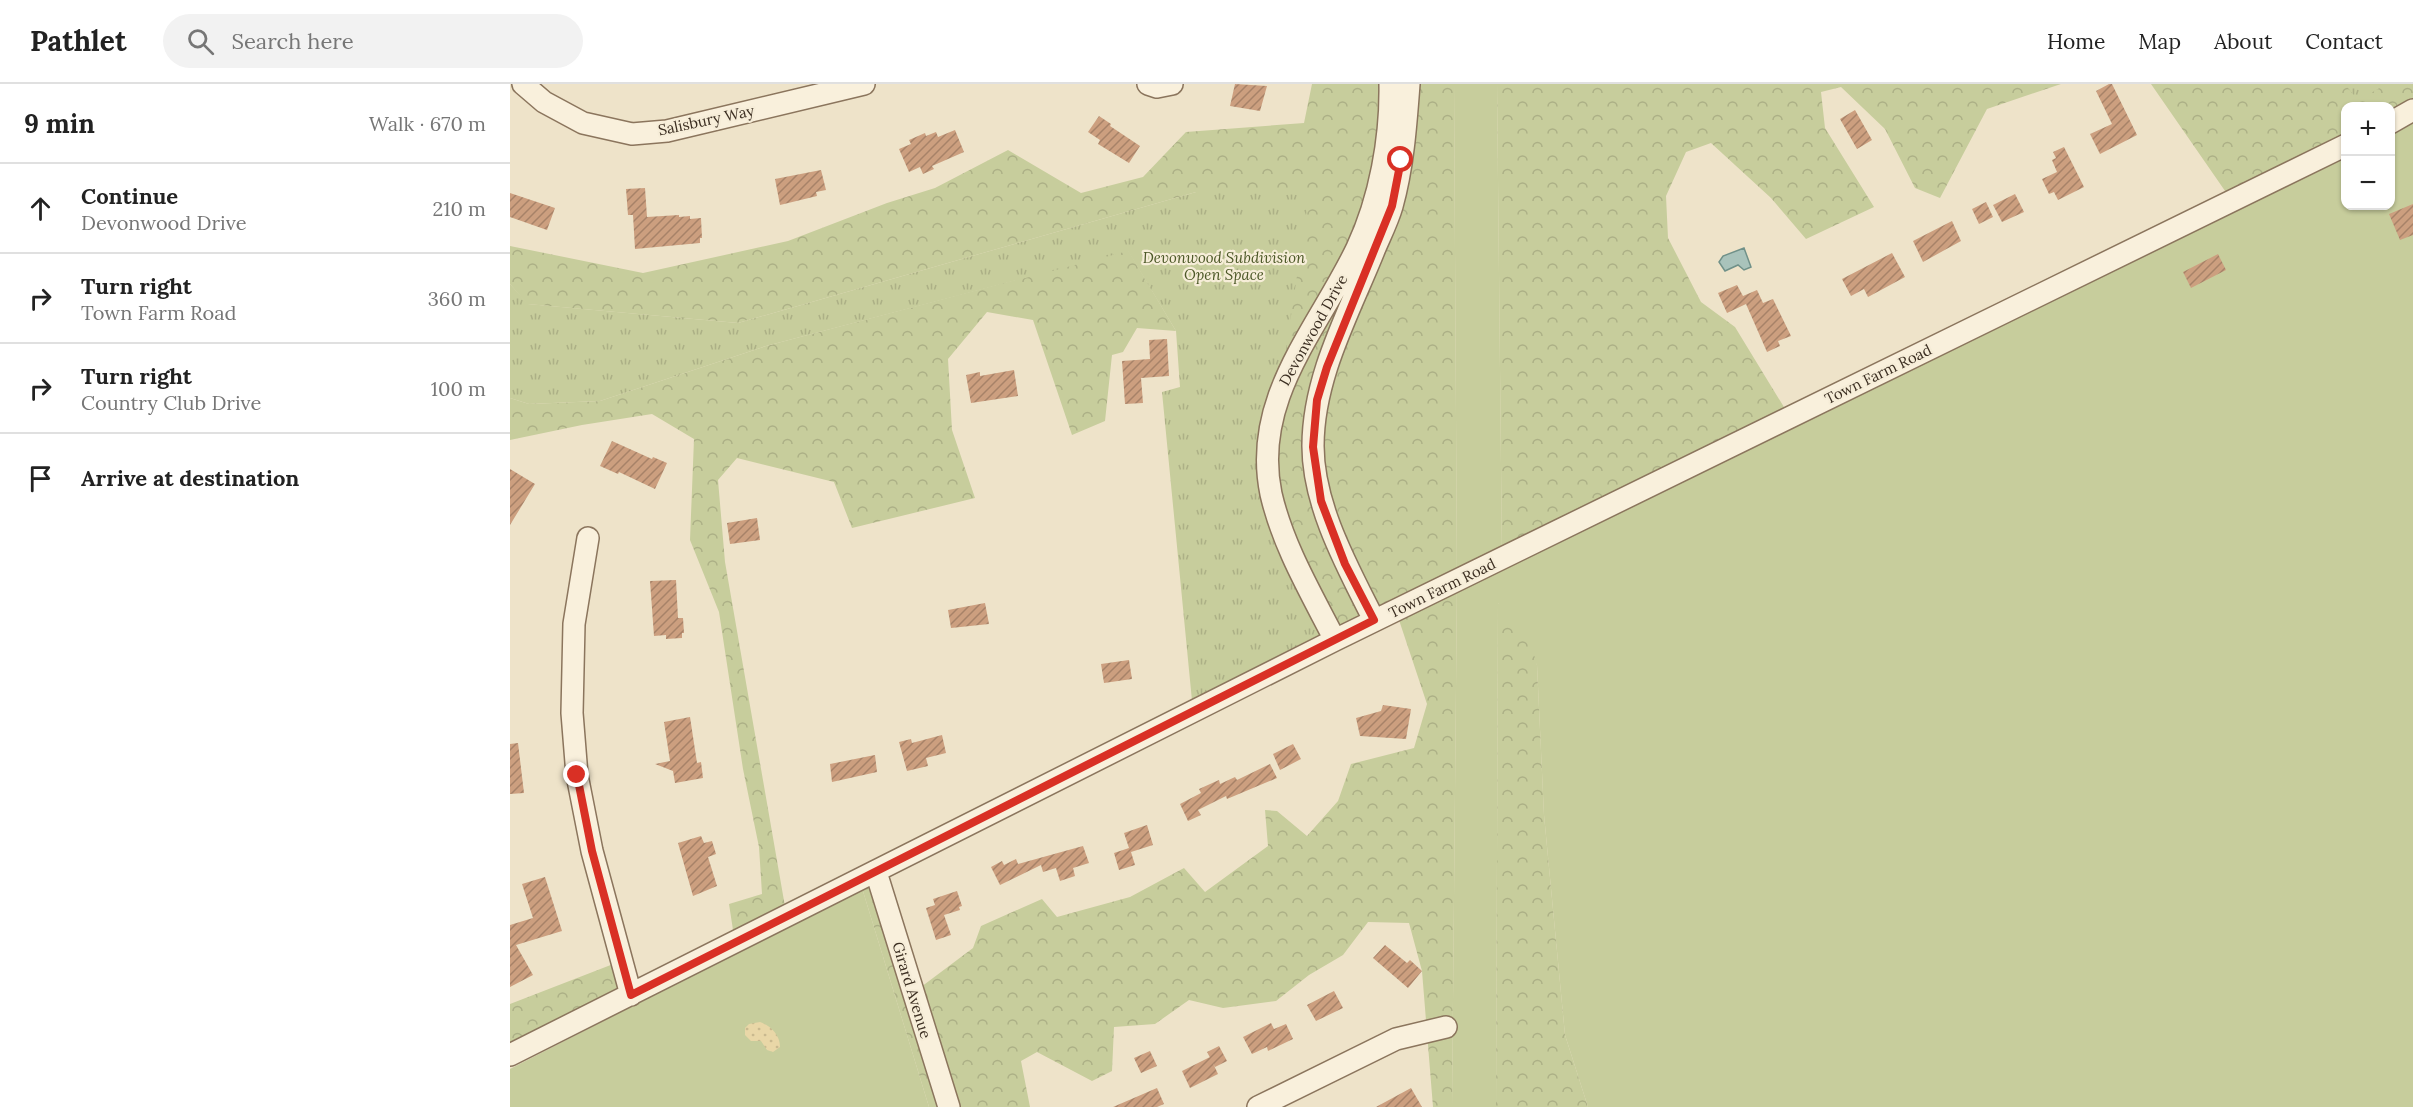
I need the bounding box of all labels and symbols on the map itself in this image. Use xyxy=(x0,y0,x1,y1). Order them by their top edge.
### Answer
street label: Salisbury Way xyxy=(656,101,756,139)
route start xyxy=(1387,146,1413,172)
park label: Devonwood Subdivision Open Space xyxy=(1143,248,1306,284)
street label: Devonwood Drive xyxy=(1275,271,1351,389)
street label: Town Farm Road xyxy=(1821,340,1935,408)
street label: Town Farm Road xyxy=(1385,554,1499,622)
route end xyxy=(563,761,589,787)
street label: Girard Avenue xyxy=(888,939,936,1041)

